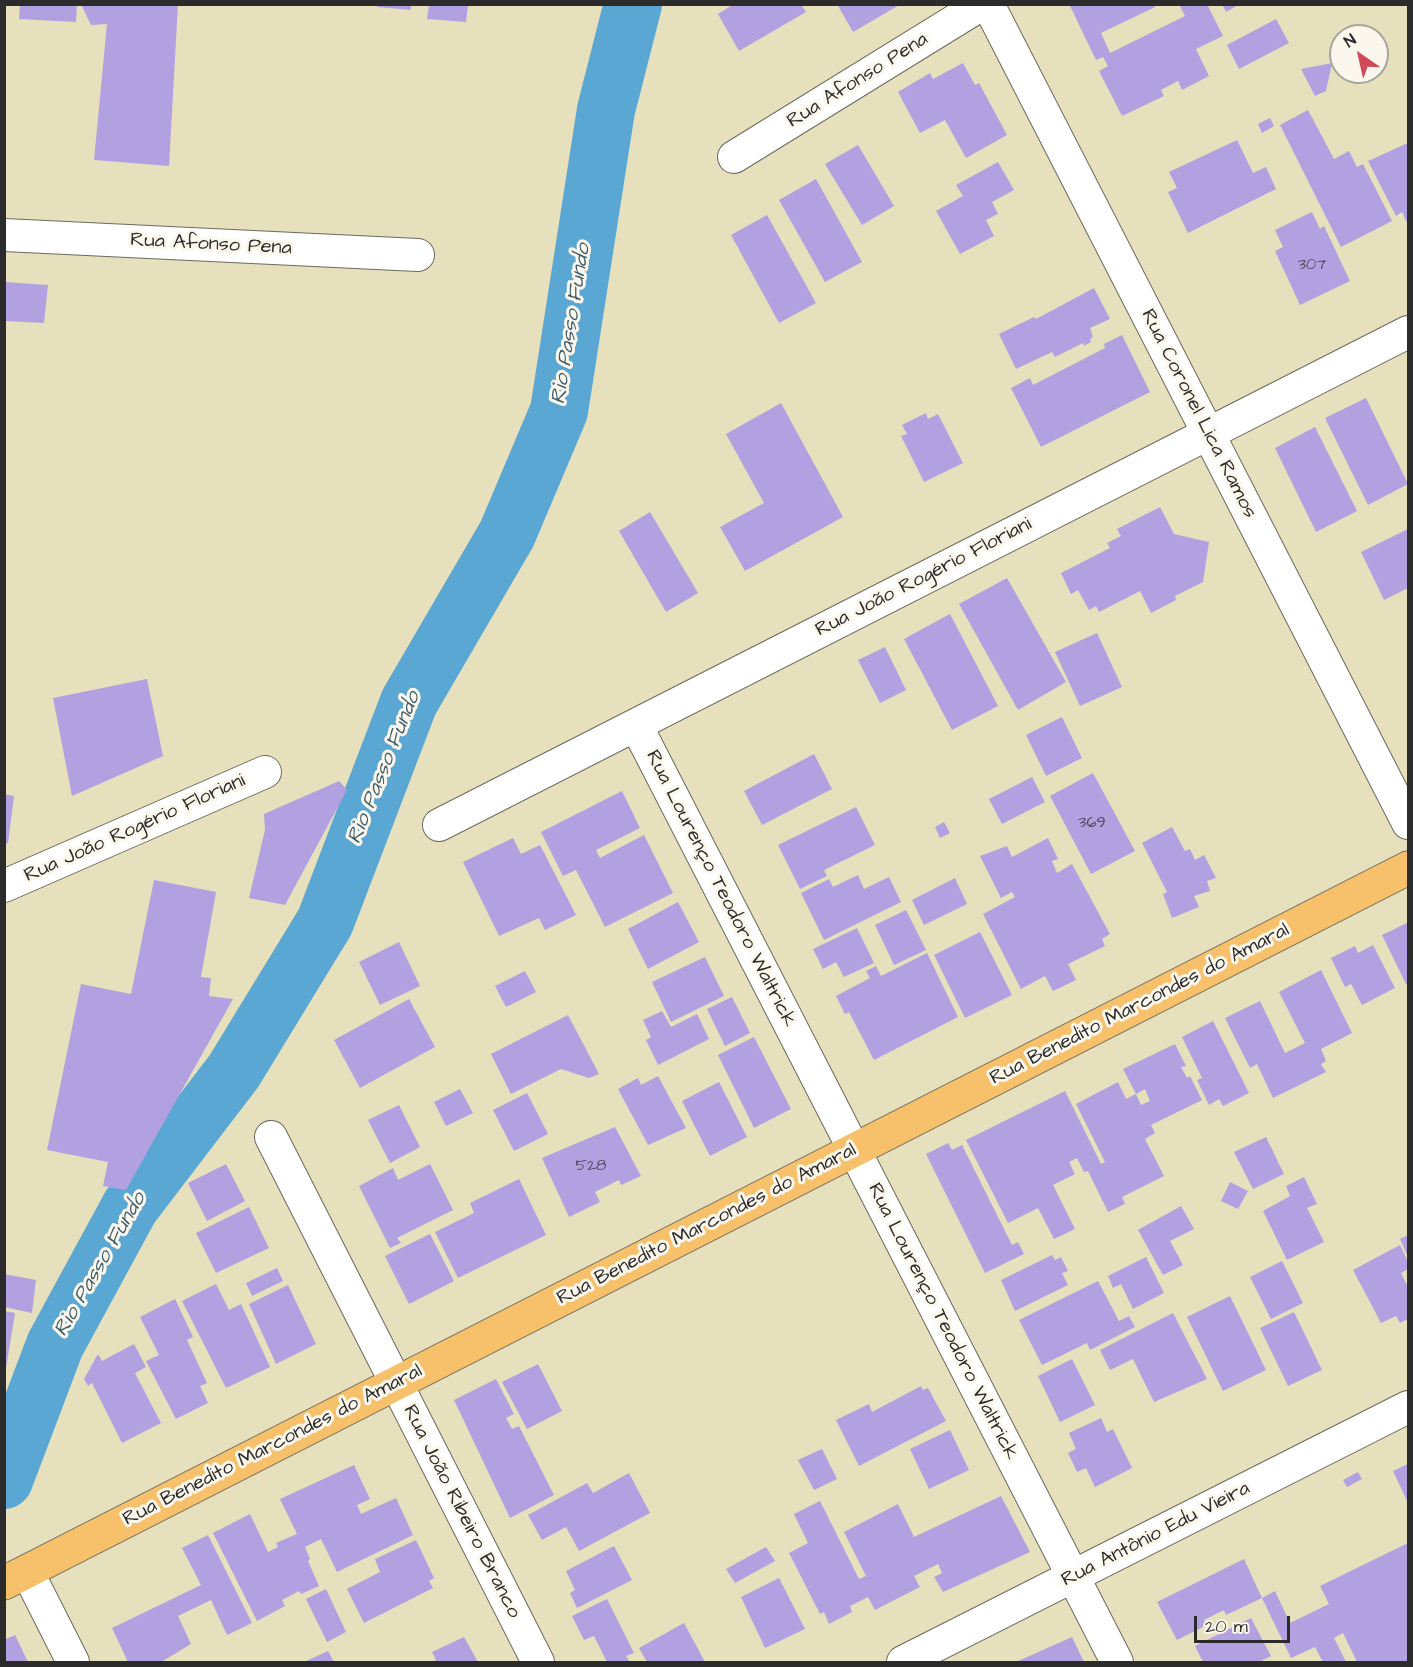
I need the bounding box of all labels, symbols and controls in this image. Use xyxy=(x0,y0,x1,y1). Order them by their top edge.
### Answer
north arrow xyxy=(1329,24,1389,84)
street label: Rua Afonso Pena xyxy=(783,28,933,134)
text: N xyxy=(1340,29,1360,53)
street label: Rua Afonso Pena xyxy=(130,229,292,261)
water label: Rio Passo Fundo xyxy=(547,242,597,406)
house number: 307 xyxy=(1298,256,1326,276)
street label: Rua Coronel Lica Ramos xyxy=(1135,306,1261,522)
street label: Rua João Rogério Floriani xyxy=(812,513,1036,643)
water label: Rio Passo Fundo xyxy=(343,688,427,848)
street label: Rua Lourenço Teodoro Waltrick xyxy=(640,747,800,1031)
street label: Rua João Rogério Floriani xyxy=(21,769,249,889)
house number: 369 xyxy=(1078,814,1106,834)
street label: Rua Benedito Marcondes do Amaral xyxy=(987,919,1293,1091)
street label: Rua Benedito Marcondes do Amaral xyxy=(554,1139,860,1311)
house number: 528 xyxy=(576,1157,606,1177)
street label: Rua Lourenço Teodoro Waltrick xyxy=(862,1180,1022,1464)
water label: Rio Passo Fundo xyxy=(50,1189,152,1341)
street label: Rua Benedito Marcondes do Amaral xyxy=(120,1360,426,1532)
street label: Rua João Ribeiro Branco xyxy=(397,1401,525,1623)
street label: Rua Antônio Edu Vieira xyxy=(1058,1477,1254,1593)
scale bar xyxy=(1197,1604,1293,1642)
text: 20 m xyxy=(1205,1614,1248,1639)

